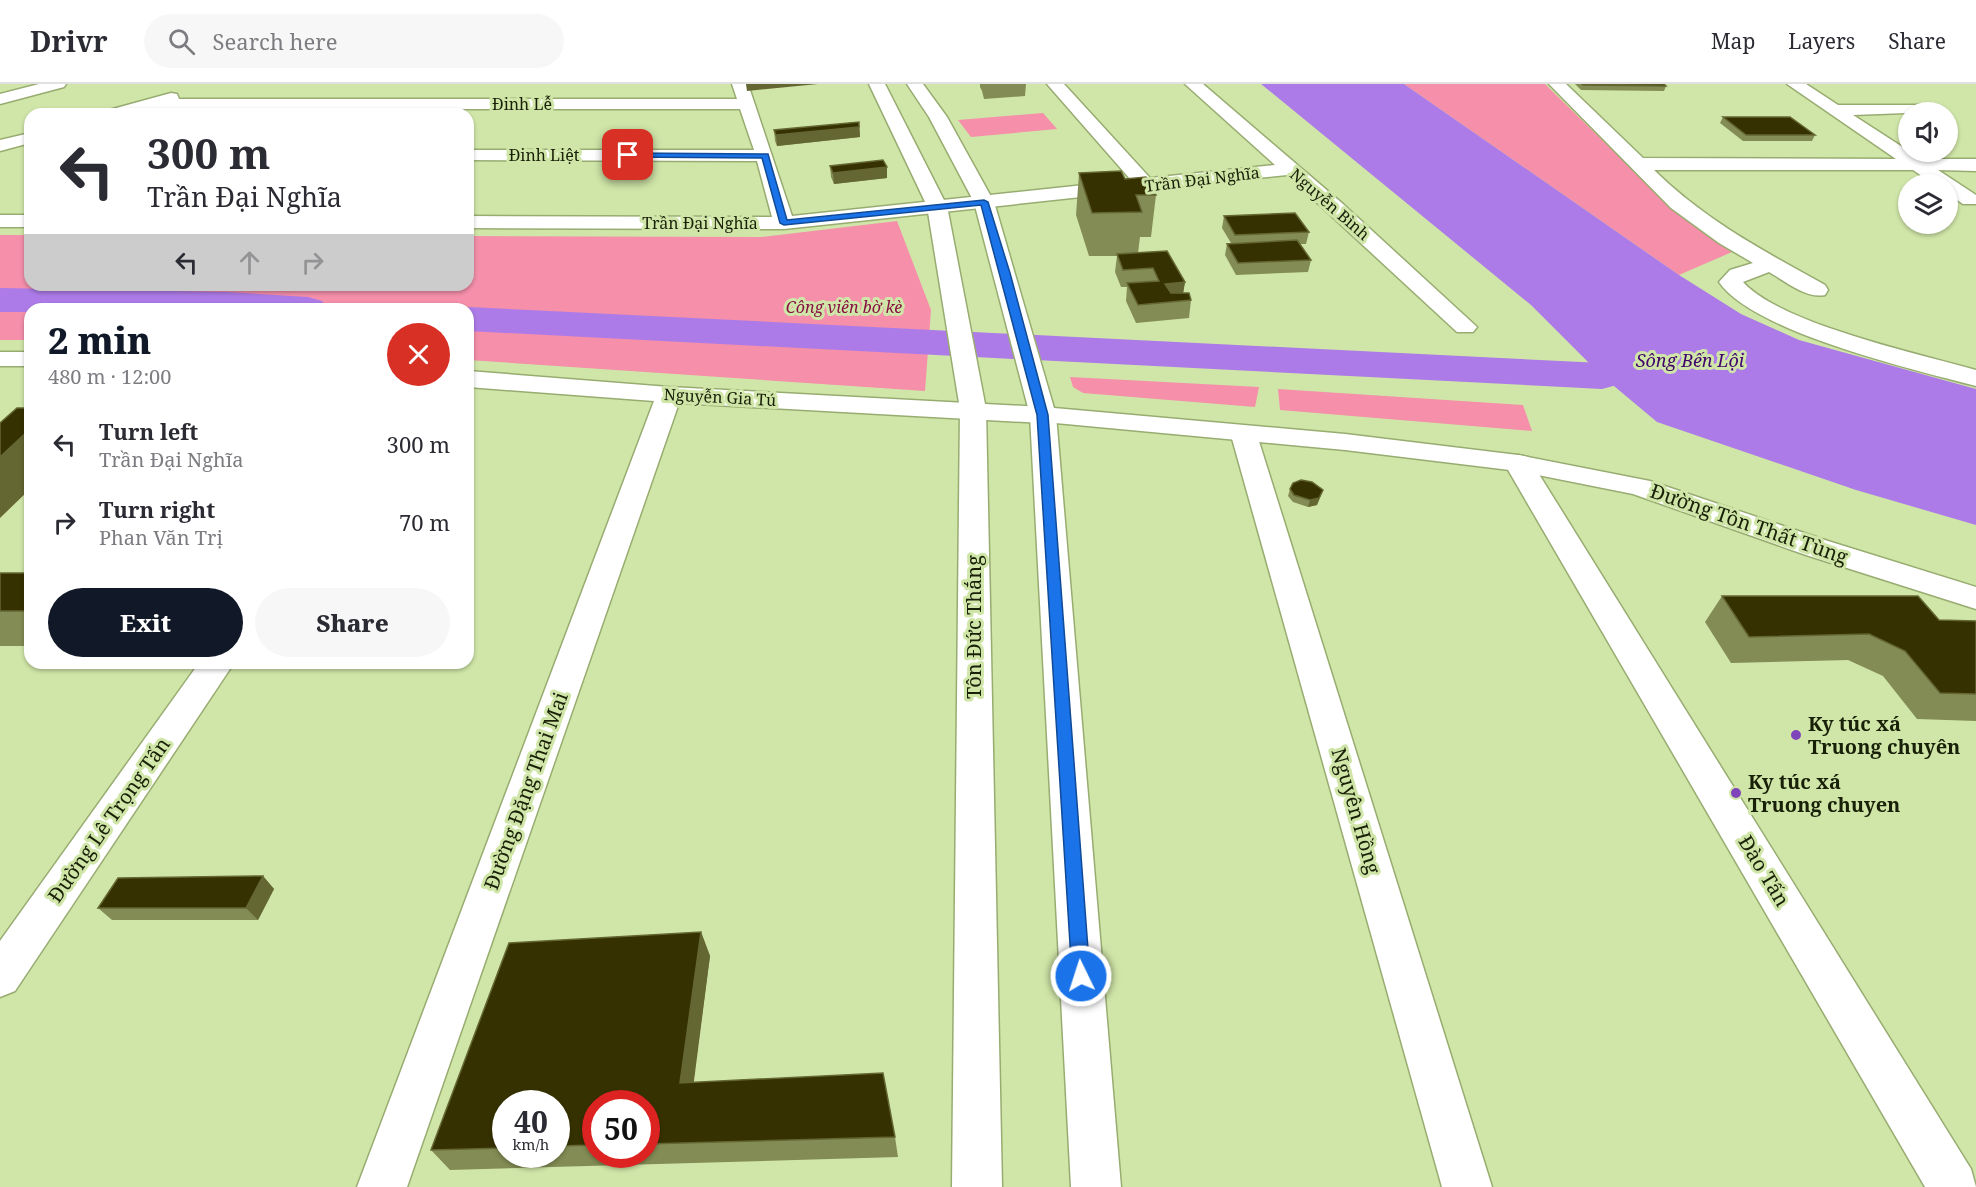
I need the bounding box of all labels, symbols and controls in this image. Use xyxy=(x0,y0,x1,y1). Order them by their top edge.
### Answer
search box xyxy=(144,14,564,68)
text: Drivr xyxy=(30,22,108,60)
icon: search xyxy=(165,25,198,58)
text: Search here xyxy=(213,26,337,56)
text: Map xyxy=(1711,27,1755,55)
text: Layers xyxy=(1788,27,1855,55)
text: Share xyxy=(1888,27,1946,55)
street label: Đinh Lễ xyxy=(492,93,552,115)
map controls xyxy=(1898,102,1958,234)
button: sound xyxy=(1898,102,1958,162)
text: 300 m xyxy=(147,124,271,181)
pin xyxy=(602,129,653,180)
icon: left xyxy=(48,132,126,210)
icon: arrive xyxy=(611,138,644,171)
street label: Đinh Liệt xyxy=(509,144,580,166)
street label: Trần Đại Nghĩa xyxy=(1143,161,1261,197)
street label: Nguyễn Bình xyxy=(1285,163,1375,245)
button: layers xyxy=(1898,174,1958,234)
text: Trần Đại Nghĩa xyxy=(147,178,342,215)
street label: Trần Đại Nghĩa xyxy=(642,212,758,234)
icon: left xyxy=(170,246,203,279)
icon: ahead xyxy=(233,246,266,279)
icon: right xyxy=(296,246,329,279)
park label: Công viên bờ kè xyxy=(786,296,902,318)
text: 2 min xyxy=(48,316,151,365)
button: close xyxy=(387,323,450,386)
water label: Sông Bến Lội xyxy=(1636,348,1745,372)
text: 480 m · 12:00 xyxy=(48,363,171,390)
street label: Nguyễn Gia Tú xyxy=(663,383,777,411)
text: Turn left xyxy=(99,416,198,446)
icon: left xyxy=(48,428,81,461)
text: 300 m xyxy=(387,429,450,459)
text: Trần Đại Nghĩa xyxy=(99,446,243,473)
street label: Đường Tôn Thất Tùng xyxy=(1647,477,1852,570)
text: Turn right xyxy=(99,494,215,524)
icon: right xyxy=(48,506,81,539)
text: 70 m xyxy=(399,507,450,537)
text: Phan Văn Trị xyxy=(99,524,223,551)
street label: Tôn Đức Thắng xyxy=(960,555,987,699)
button: Exit xyxy=(48,588,243,657)
button: Share xyxy=(255,588,450,657)
street label: Đường Đặng Thai Mai xyxy=(477,688,574,893)
place label: Ky túc xá Truong chuyên xyxy=(1808,710,1960,760)
marker: Ky túc xá Truong chuyên xyxy=(1789,728,1803,742)
street label: Đường Lê Trọng Tấn xyxy=(41,732,176,908)
street label: Nguyên Hồng xyxy=(1326,745,1387,877)
place label: Ky túc xá Truong chuyen xyxy=(1748,768,1900,818)
marker: Ky túc xá Truong chuyen xyxy=(1729,786,1743,800)
street label: Đào Tấn xyxy=(1733,830,1796,911)
position arrow xyxy=(1049,944,1113,1008)
speed limit sign: 50 xyxy=(582,1090,660,1168)
text: 40 xyxy=(514,1101,548,1142)
text: km/h xyxy=(513,1134,549,1154)

